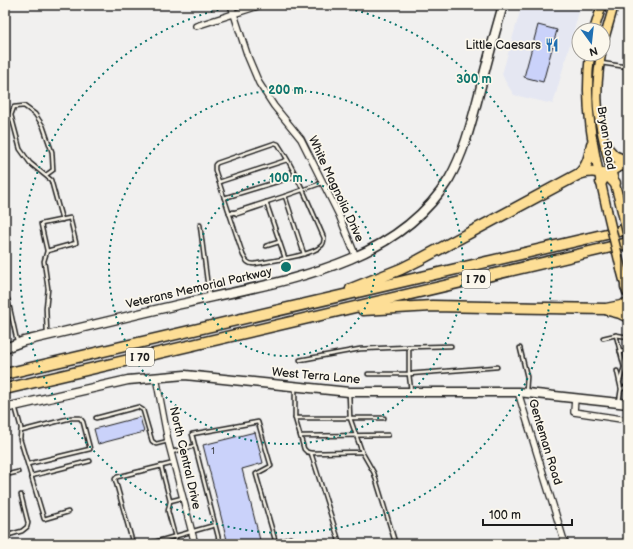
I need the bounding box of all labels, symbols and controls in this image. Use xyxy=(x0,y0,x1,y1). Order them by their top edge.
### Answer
north arrow xyxy=(571,22,611,62)
restaurant icon: Little Caesars xyxy=(544,37,560,53)
place label: Little Caesars xyxy=(466,38,541,53)
text: N xyxy=(588,44,599,59)
text: 300 m xyxy=(456,72,492,87)
text: 200 m xyxy=(268,83,304,98)
street label: Bryan Road xyxy=(594,105,618,171)
street label: White Magnolia Drive xyxy=(305,134,367,244)
text: 100 m xyxy=(269,171,303,186)
centre of rings xyxy=(279,260,293,274)
street label: Veterans Memorial Parkway xyxy=(125,264,274,312)
road number: I 70 xyxy=(462,270,490,288)
road number: I 70 xyxy=(126,348,154,366)
street label: West Terra Lane xyxy=(271,365,361,387)
street label: Genteman Road xyxy=(525,397,565,487)
street label: North Central Drive xyxy=(166,405,204,511)
house number: 1 xyxy=(211,445,215,457)
scale bar xyxy=(483,501,572,527)
text: 100 m xyxy=(489,508,521,523)

